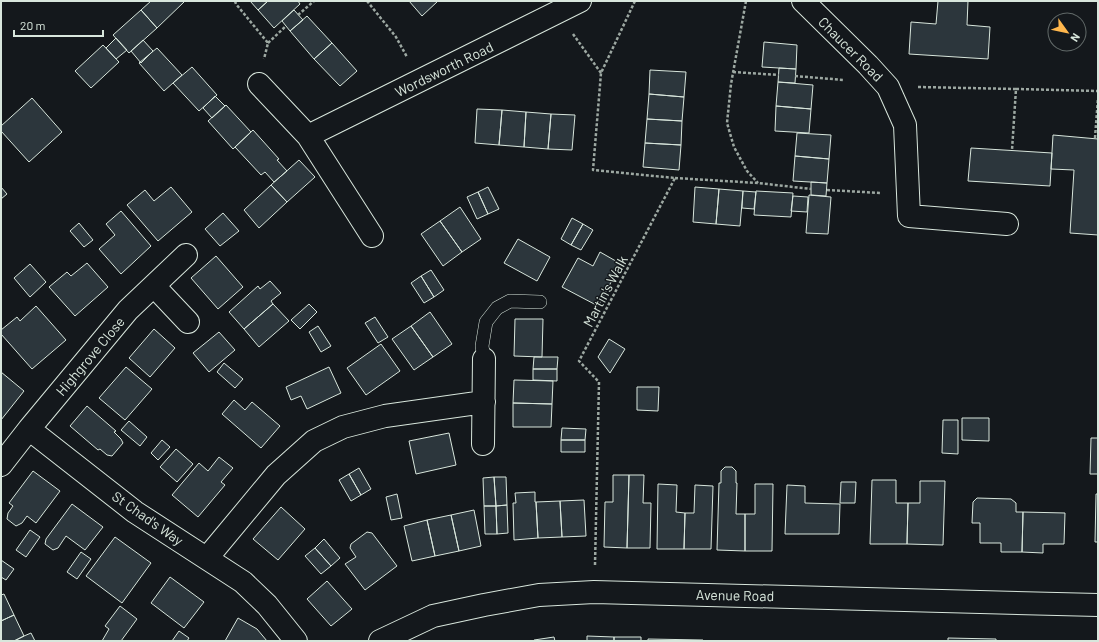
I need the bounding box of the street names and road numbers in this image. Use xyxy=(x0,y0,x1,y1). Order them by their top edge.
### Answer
street label: Chaucer Road xyxy=(815,13,887,85)
street label: Wordsworth Road xyxy=(392,38,496,100)
street label: Martin's Walk xyxy=(579,252,631,330)
street label: Highgrove Close xyxy=(52,313,128,399)
street label: St Chad's Way xyxy=(109,487,187,549)
street label: Avenue Road xyxy=(696,586,774,604)

